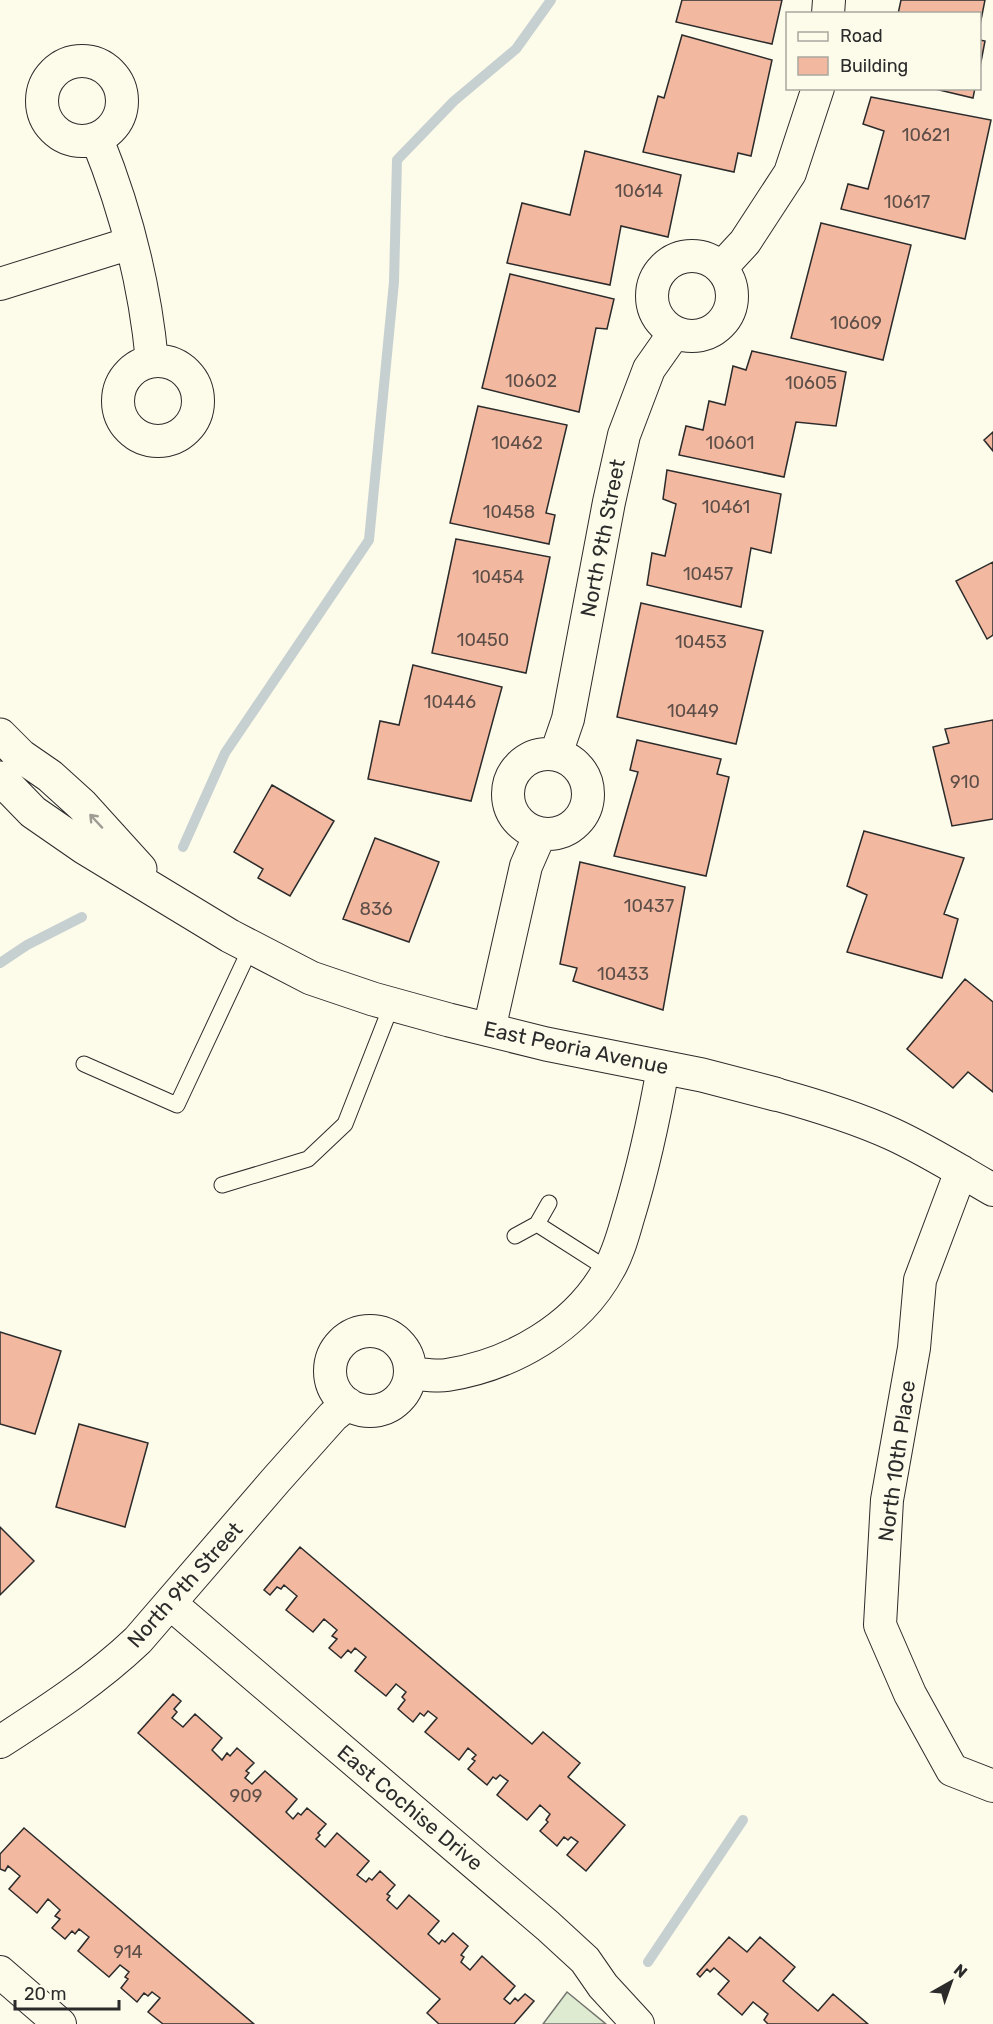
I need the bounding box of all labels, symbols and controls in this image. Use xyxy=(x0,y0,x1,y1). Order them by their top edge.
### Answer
legend xyxy=(786,12,981,90)
text: Road xyxy=(840,25,883,47)
text: Building xyxy=(840,55,908,77)
house number: 10621 xyxy=(902,124,950,146)
house number: 10614 xyxy=(615,180,663,202)
house number: 10617 xyxy=(884,191,930,213)
house number: 10609 xyxy=(830,312,882,334)
house number: 10602 xyxy=(505,370,557,392)
house number: 10605 xyxy=(785,372,837,394)
house number: 10462 xyxy=(491,432,543,454)
house number: 10601 xyxy=(705,432,755,454)
street label: North 9th Street xyxy=(575,457,630,619)
house number: 10461 xyxy=(702,496,750,518)
house number: 10458 xyxy=(483,501,535,523)
house number: 10457 xyxy=(683,563,733,585)
house number: 10454 xyxy=(472,566,524,588)
house number: 10450 xyxy=(457,629,509,651)
house number: 10453 xyxy=(675,631,727,653)
house number: 10446 xyxy=(424,691,476,713)
house number: 10449 xyxy=(667,700,719,722)
house number: 910 xyxy=(950,771,980,793)
one-way arrow xyxy=(89,813,103,828)
house number: 10437 xyxy=(624,895,674,917)
house number: 836 xyxy=(359,898,393,920)
house number: 10433 xyxy=(597,963,649,985)
street label: East Peoria Avenue xyxy=(481,1016,671,1079)
street label: North 10th Place xyxy=(873,1379,920,1543)
street label: North 9th Street xyxy=(122,1517,247,1653)
street label: East Cochise Drive xyxy=(333,1740,488,1876)
house number: 909 xyxy=(230,1785,262,1807)
house number: 914 xyxy=(113,1941,143,1963)
north arrow xyxy=(921,1952,981,2012)
text: N xyxy=(950,1960,971,1982)
scale bar xyxy=(15,1973,118,2011)
text: 20 m xyxy=(24,1983,66,2005)

